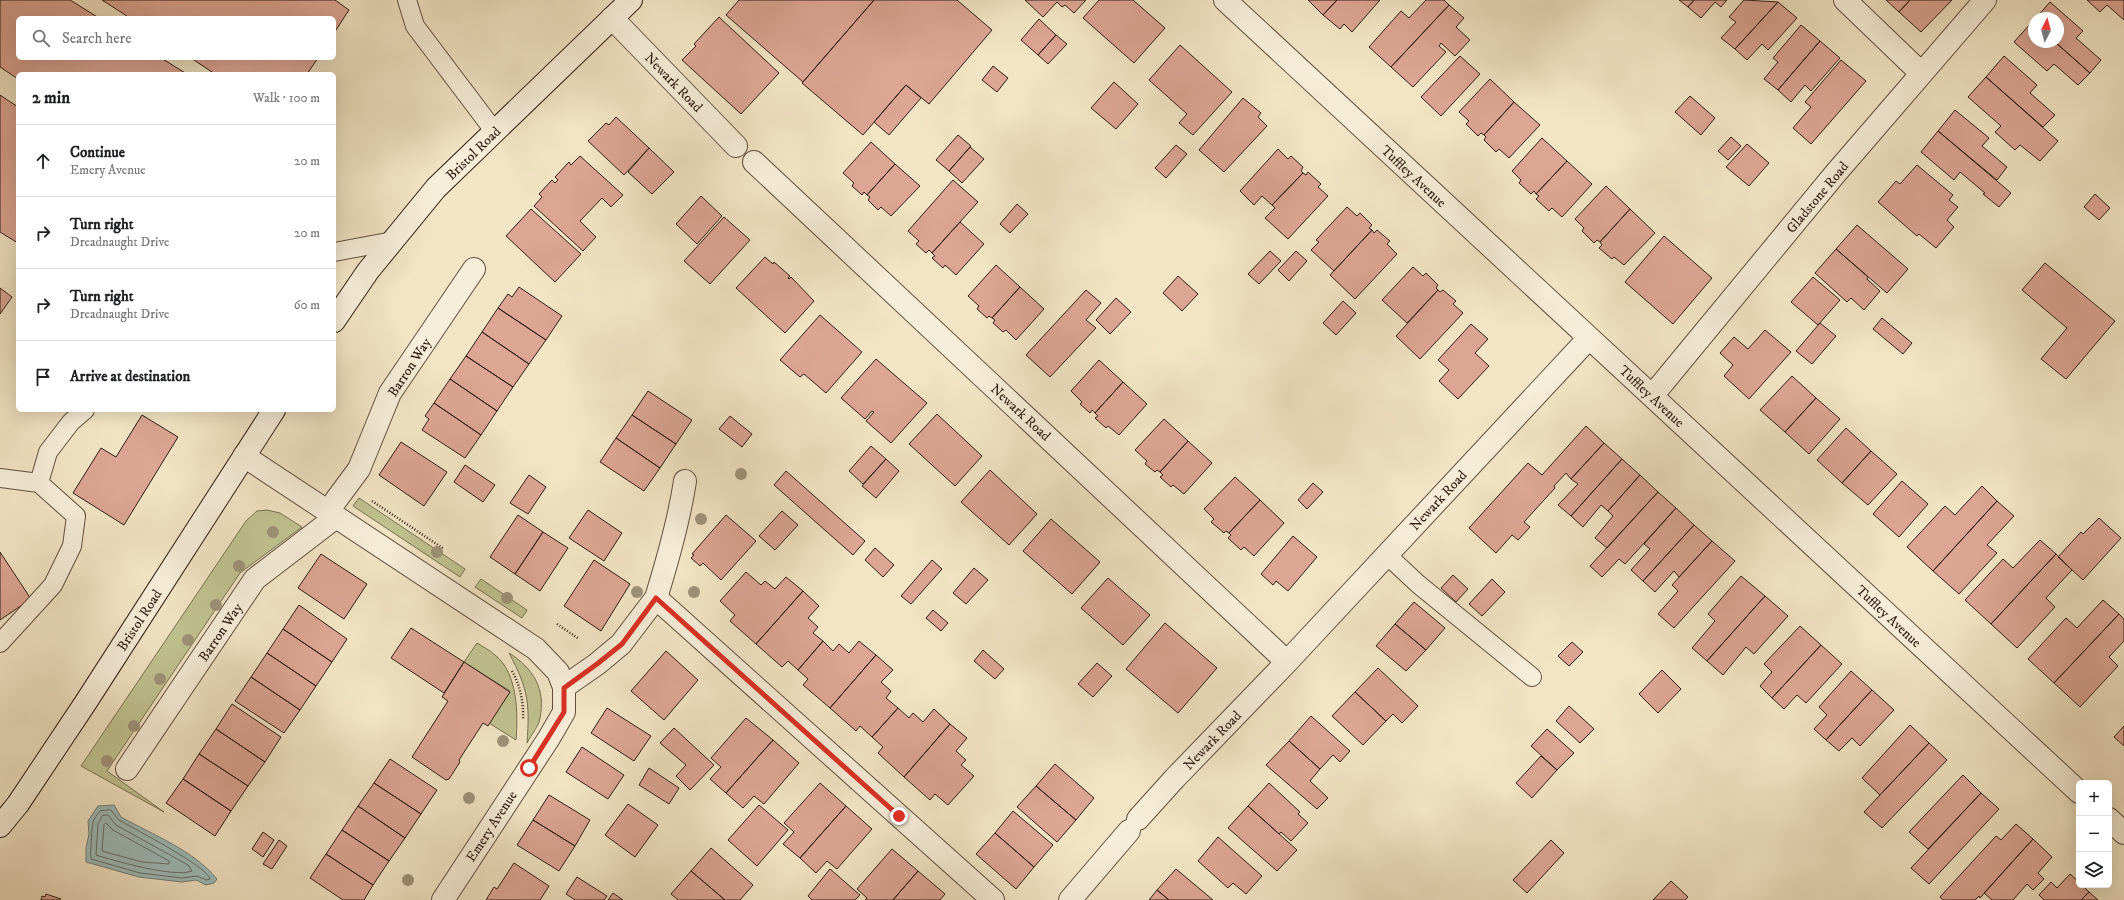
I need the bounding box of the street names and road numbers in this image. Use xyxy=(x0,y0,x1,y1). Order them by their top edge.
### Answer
street label: Newark Road xyxy=(640,49,706,116)
street label: Bristol Road xyxy=(442,123,505,184)
street label: Tuffley Avenue xyxy=(1377,142,1450,212)
street label: Gladstone Road xyxy=(1783,158,1853,237)
street label: Barron Way xyxy=(384,334,436,400)
street label: Tuffley Avenue xyxy=(1615,362,1688,432)
street label: Newark Road xyxy=(986,380,1054,445)
street label: Newark Road xyxy=(1406,467,1471,535)
street label: Tuffley Avenue xyxy=(1852,582,1925,652)
street label: Bristol Road xyxy=(113,586,166,655)
street label: Barron Way xyxy=(195,600,247,665)
street label: Newark Road xyxy=(1180,707,1246,774)
street label: Emery Avenue xyxy=(462,787,522,866)

